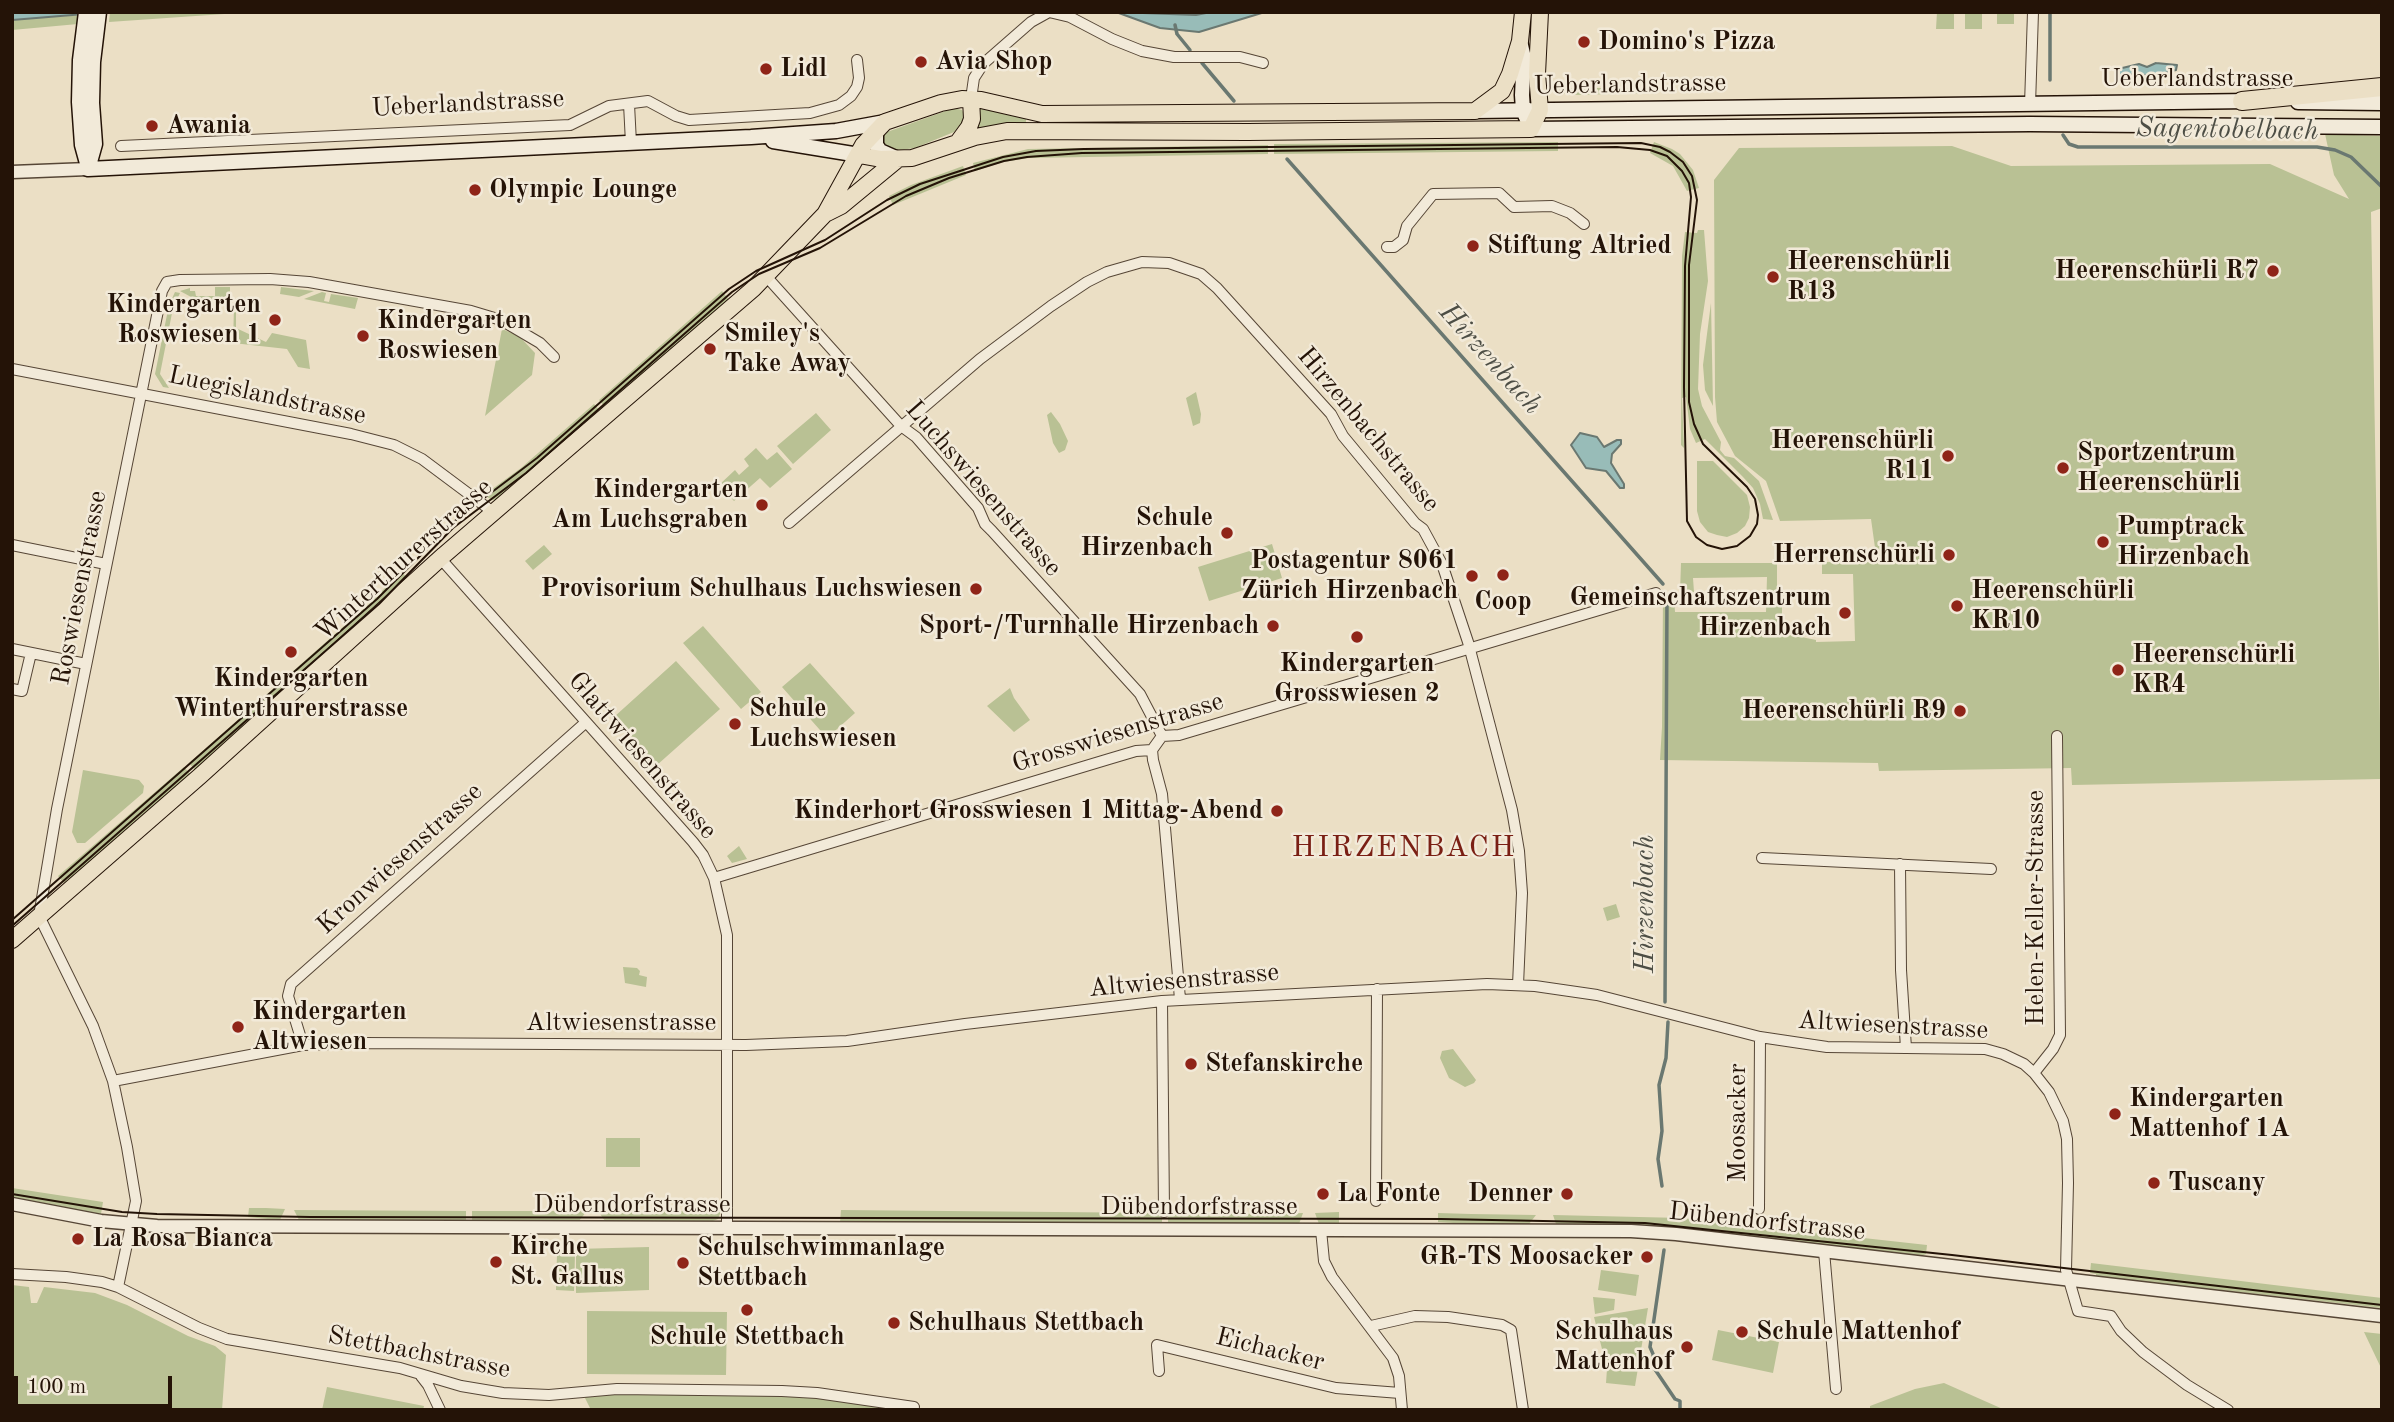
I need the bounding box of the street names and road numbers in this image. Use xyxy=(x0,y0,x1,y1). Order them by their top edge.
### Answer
street label: Ueberlandstrasse xyxy=(2101,63,2293,95)
street label: Ueberlandstrasse xyxy=(1533,68,1727,102)
street label: Ueberlandstrasse xyxy=(371,83,565,125)
street label: Hirzenbachstrasse xyxy=(1290,341,1446,519)
street label: Luegislandstrasse xyxy=(165,360,369,432)
street label: Luchswiesenstrasse xyxy=(898,395,1068,583)
street label: Winterthurerstrasse xyxy=(309,472,499,648)
street label: Roswiesenstrasse xyxy=(46,488,114,688)
street label: Glattwiesenstrasse xyxy=(561,666,723,846)
street label: Grosswiesenstrasse xyxy=(1008,686,1228,780)
street label: Kronwiesenstrasse xyxy=(311,776,489,942)
street label: Helen-Keller-Strasse xyxy=(2020,790,2052,1026)
street label: Altwiesenstrasse xyxy=(1088,957,1280,1005)
street label: Altwiesenstrasse xyxy=(1797,1005,1989,1047)
street label: Altwiesenstrasse xyxy=(526,1007,716,1039)
street label: Moosacker xyxy=(1722,1063,1754,1183)
street label: Dübendorfstrasse xyxy=(533,1189,731,1221)
street label: Dübendorfstrasse xyxy=(1100,1191,1298,1223)
street label: Dübendorfstrasse xyxy=(1667,1196,1867,1248)
street label: Stettbachstrasse xyxy=(325,1320,513,1386)
street label: Eichacker xyxy=(1212,1321,1328,1379)

